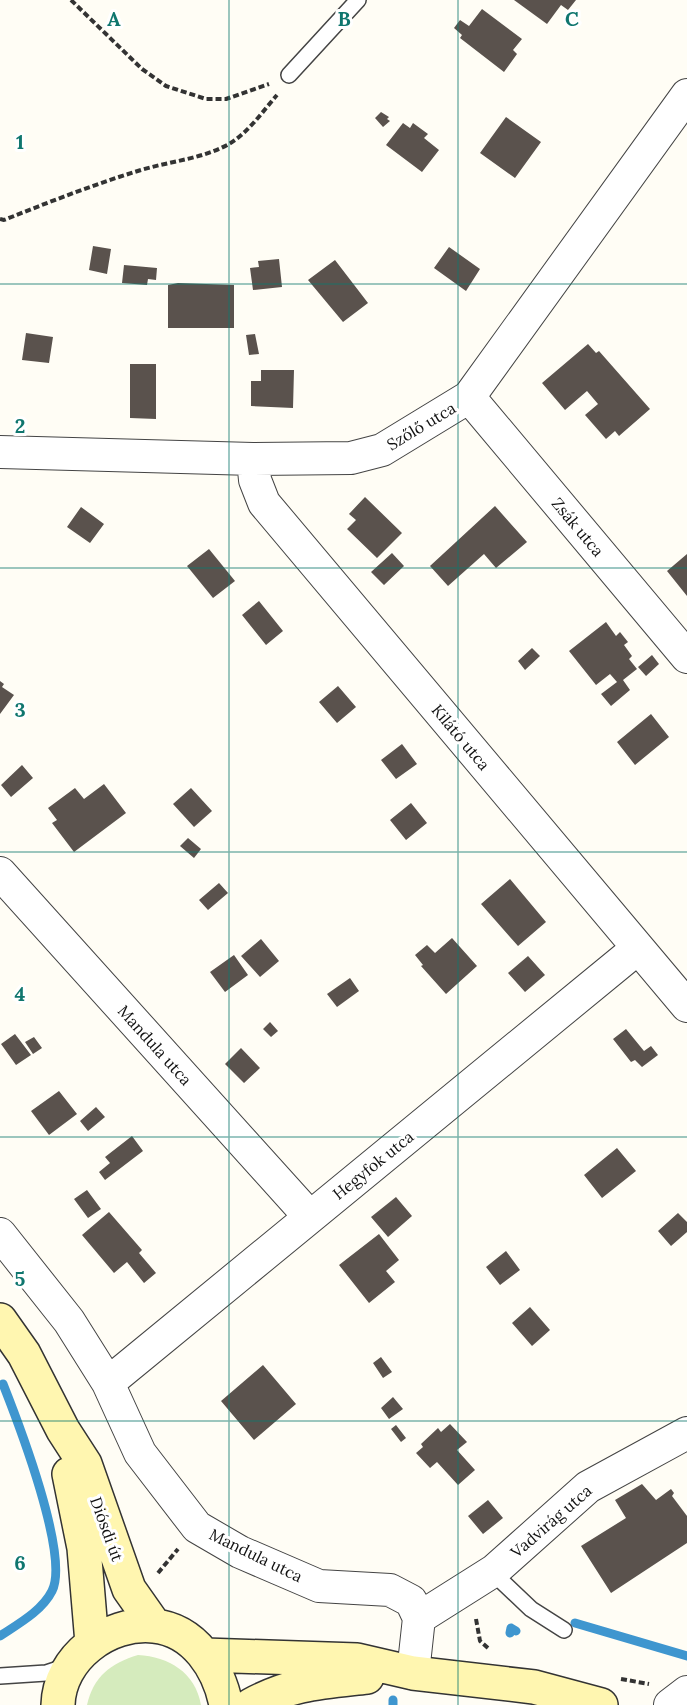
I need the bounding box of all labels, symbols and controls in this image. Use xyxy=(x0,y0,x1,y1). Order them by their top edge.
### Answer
text: A xyxy=(107,6,121,31)
text: B xyxy=(337,6,351,31)
text: C xyxy=(565,6,579,31)
text: 1 xyxy=(16,129,24,154)
street label: Szőlő utca xyxy=(383,398,459,454)
text: 2 xyxy=(15,413,25,438)
street label: Zsák utca xyxy=(548,493,608,561)
text: 3 xyxy=(14,697,26,722)
street label: Kilátó utca xyxy=(428,700,494,774)
text: 4 xyxy=(15,981,26,1006)
street label: Mandula utca xyxy=(114,1001,196,1089)
street label: Hegyfok utca xyxy=(328,1126,418,1204)
text: 5 xyxy=(15,1266,26,1291)
street label: Vadvirág utca xyxy=(506,1480,596,1562)
street label: Diósdi út xyxy=(86,1494,128,1565)
street label: Mandula utca xyxy=(206,1524,306,1586)
text: 6 xyxy=(14,1550,26,1575)

